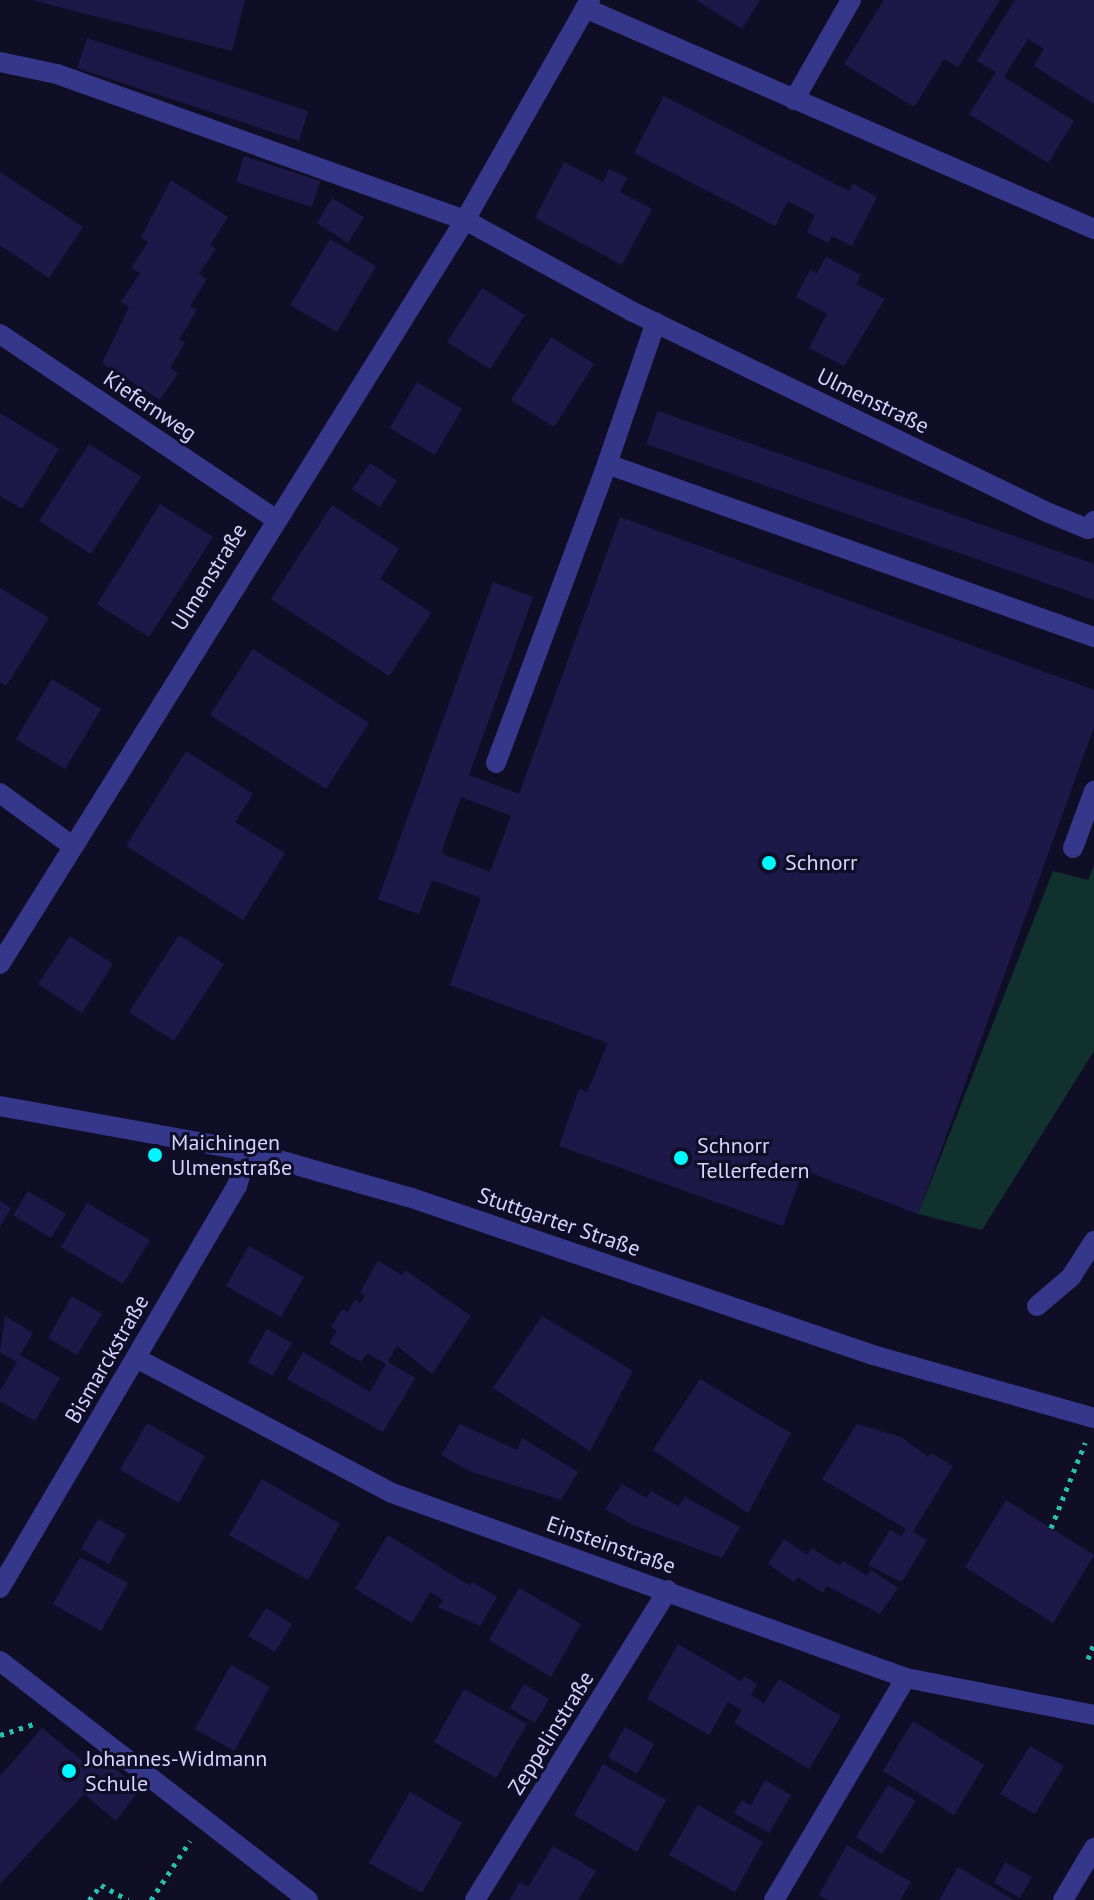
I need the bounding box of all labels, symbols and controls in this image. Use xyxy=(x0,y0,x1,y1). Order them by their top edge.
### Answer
street label: Ulmenstraße xyxy=(813,363,933,439)
street label: Kiefernweg xyxy=(98,365,202,447)
street label: Ulmenstraße xyxy=(166,519,252,635)
place label: Schnorr xyxy=(785,850,857,876)
marker: Schnorr xyxy=(760,854,778,872)
place label: Maichingen Ulmenstraße xyxy=(171,1129,292,1180)
place label: Schnorr Tellerfedern xyxy=(697,1132,810,1184)
marker: Maichingen Ulmenstraße xyxy=(146,1146,164,1164)
marker: Schnorr Tellerfedern xyxy=(672,1149,690,1167)
street label: Stuttgarter Straße xyxy=(474,1182,644,1262)
street label: Bismarckstraße xyxy=(60,1290,154,1428)
street label: Einsteinstraße xyxy=(543,1511,679,1579)
street label: Zeppelinstraße xyxy=(503,1666,599,1800)
place label: Johannes-Widmann Schule xyxy=(85,1745,267,1796)
marker: Johannes-Widmann Schule xyxy=(60,1762,78,1780)

